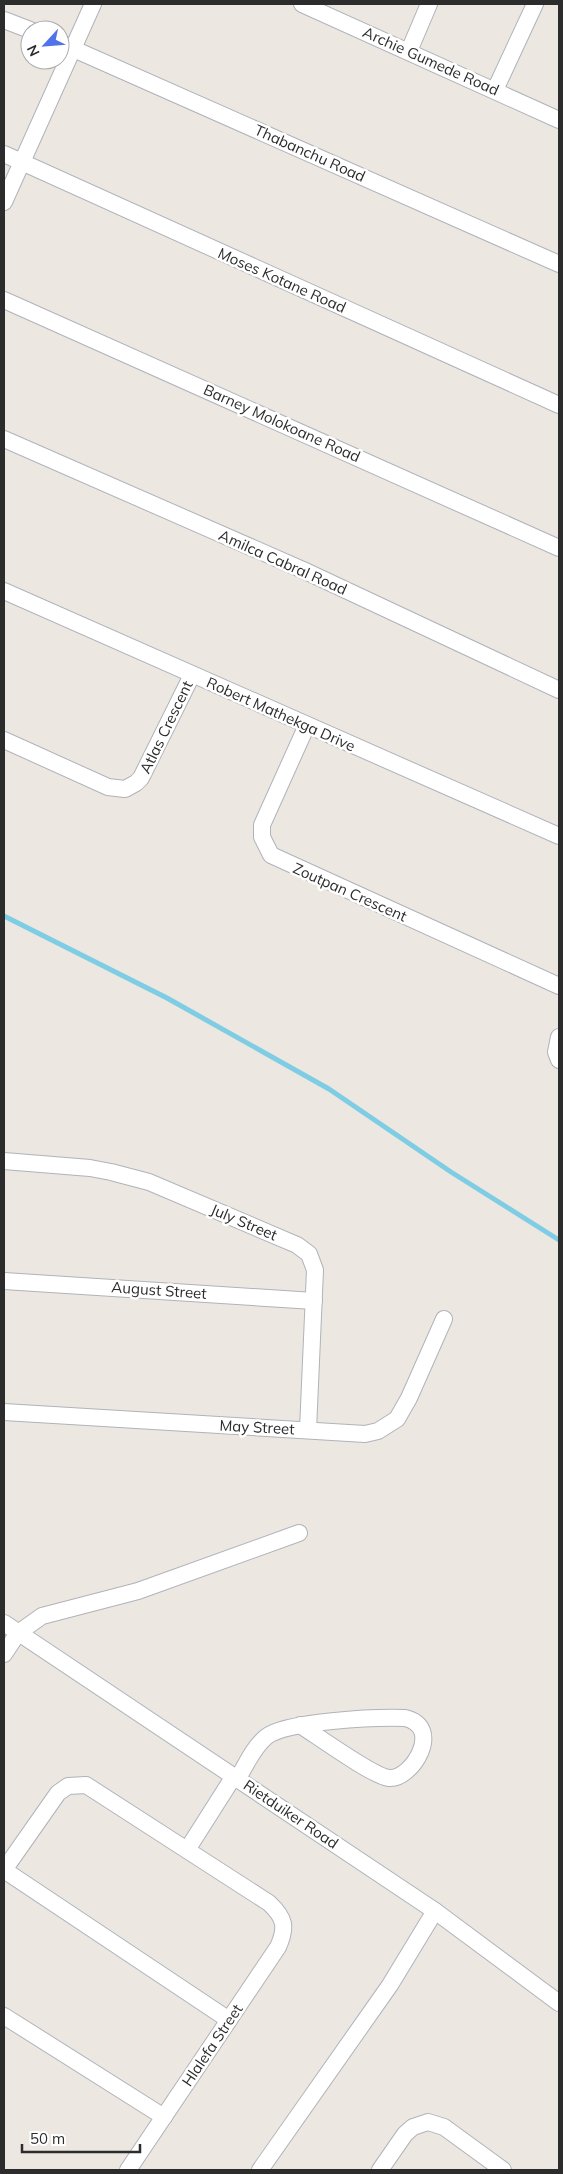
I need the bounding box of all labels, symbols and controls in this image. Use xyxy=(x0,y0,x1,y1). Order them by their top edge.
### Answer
north arrow xyxy=(20,20,70,70)
street label: Archie Gumede Road xyxy=(360,22,502,100)
text: N xyxy=(23,42,44,59)
street label: Thabanchu Road xyxy=(252,120,368,186)
street label: Moses Kotane Road xyxy=(215,243,349,317)
street label: Barney Molokoane Road xyxy=(201,380,363,466)
street label: Amilca Cabral Road xyxy=(216,525,350,599)
street label: Robert Mathekga Drive xyxy=(204,673,358,755)
street label: Atlas Crescent xyxy=(135,678,197,776)
street label: Zoutpan Crescent xyxy=(290,858,410,926)
street label: July Street xyxy=(208,1199,280,1245)
street label: August Street xyxy=(111,1277,207,1303)
street label: May Street xyxy=(219,1416,295,1438)
street label: Rietduiker Road xyxy=(240,1775,342,1853)
street label: Hlalefa Street xyxy=(178,2000,246,2090)
scale bar xyxy=(22,2122,140,2154)
text: 50 m xyxy=(30,2129,65,2148)

